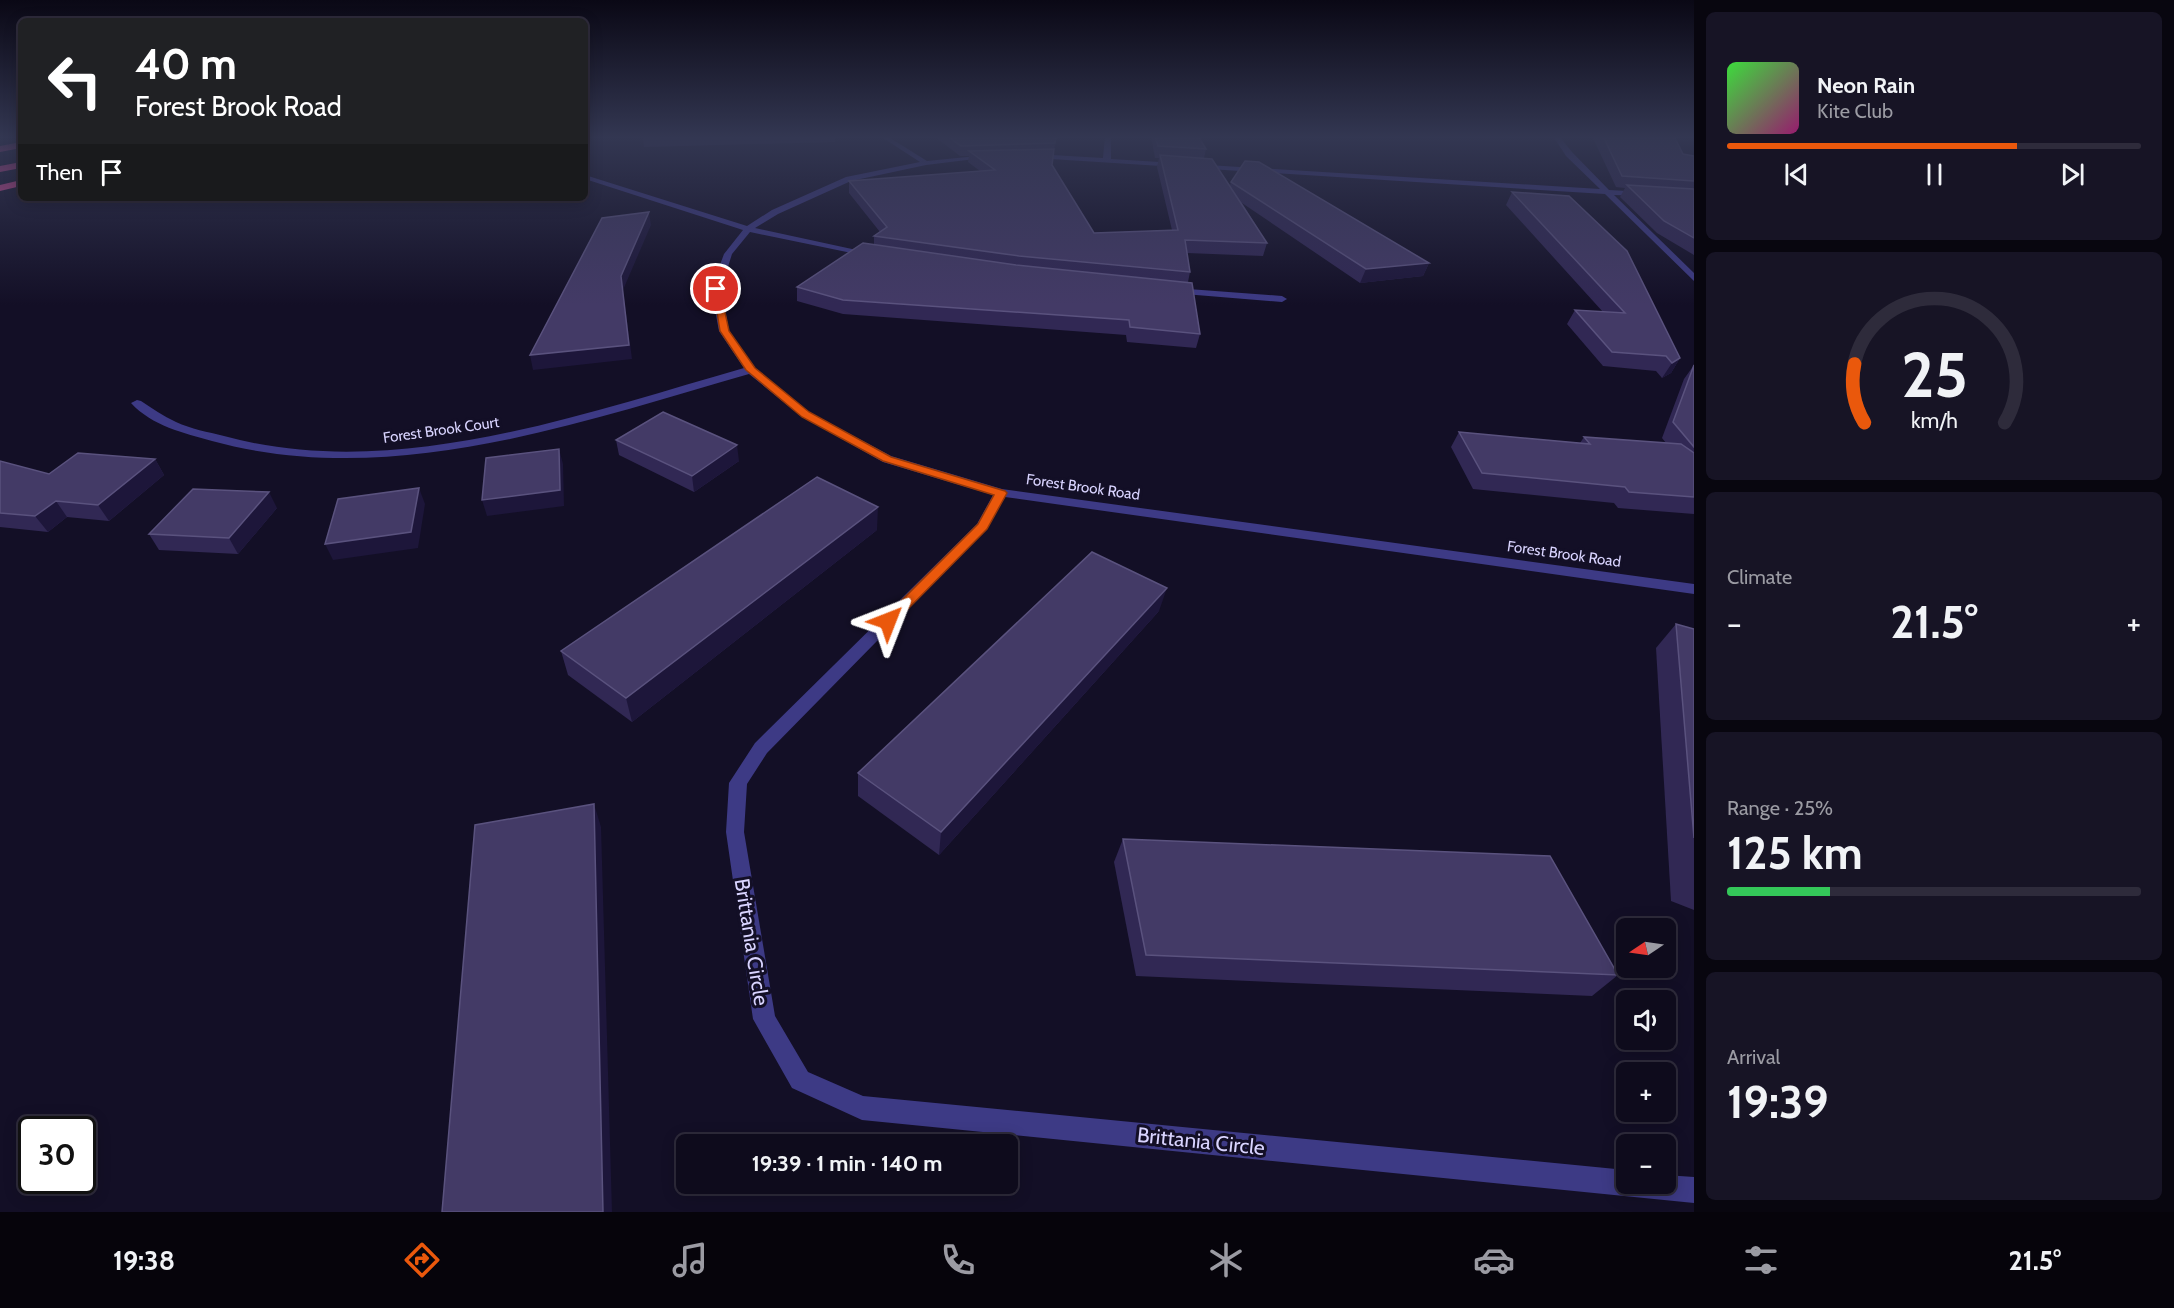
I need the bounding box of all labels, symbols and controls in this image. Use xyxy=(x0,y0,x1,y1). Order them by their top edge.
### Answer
text: 40 m xyxy=(135,38,237,90)
icon: left xyxy=(36,42,114,120)
text: Neon Rain xyxy=(1817,72,1915,99)
text: Forest Brook Road xyxy=(135,90,342,123)
text: Kite Club xyxy=(1817,99,1893,123)
icon: arrive xyxy=(95,156,128,189)
icon: previous xyxy=(1780,158,1813,191)
icon: pause xyxy=(1918,158,1951,191)
icon: next xyxy=(2056,158,2089,191)
text: Then xyxy=(36,159,83,186)
pin xyxy=(690,263,741,314)
icon: arrive xyxy=(699,272,732,305)
text: 25 xyxy=(1901,337,1967,413)
text: km/h xyxy=(1911,407,1957,433)
street label: Forest Brook Court xyxy=(382,413,500,447)
street label: Forest Brook Road xyxy=(1025,470,1141,504)
street label: Forest Brook Road xyxy=(1506,537,1622,571)
text: Climate xyxy=(1727,565,1792,589)
position arrow xyxy=(856,589,920,653)
text: 21.5° xyxy=(1890,595,1978,649)
text: − xyxy=(1727,603,1742,643)
text: + xyxy=(2126,603,2141,643)
text: Range · 25% xyxy=(1727,796,1833,820)
text: 125 km xyxy=(1727,826,1863,880)
street label: Brittania Circle xyxy=(730,877,774,1008)
north arrow xyxy=(1616,918,1676,978)
map controls xyxy=(1616,918,1676,1194)
button: sound xyxy=(1616,990,1676,1050)
text: Arrival xyxy=(1727,1045,1780,1069)
button: + xyxy=(1616,1062,1676,1122)
text: 19:39 xyxy=(1727,1075,1828,1129)
speed limit sign: 30 xyxy=(18,1116,96,1194)
street label: Brittania Circle xyxy=(1136,1122,1266,1160)
button: − xyxy=(1616,1134,1676,1194)
text: 19:39 · 1 min · 140 m xyxy=(752,1150,942,1177)
icon: directions xyxy=(401,1239,443,1281)
icon: music xyxy=(669,1239,711,1281)
icon: phone xyxy=(937,1239,979,1281)
icon: climate xyxy=(1205,1239,1247,1281)
icon: car xyxy=(1473,1239,1515,1281)
icon: filters xyxy=(1740,1239,1782,1281)
text: 19:38 xyxy=(113,1244,175,1277)
text: 21.5° xyxy=(2008,1244,2061,1277)

